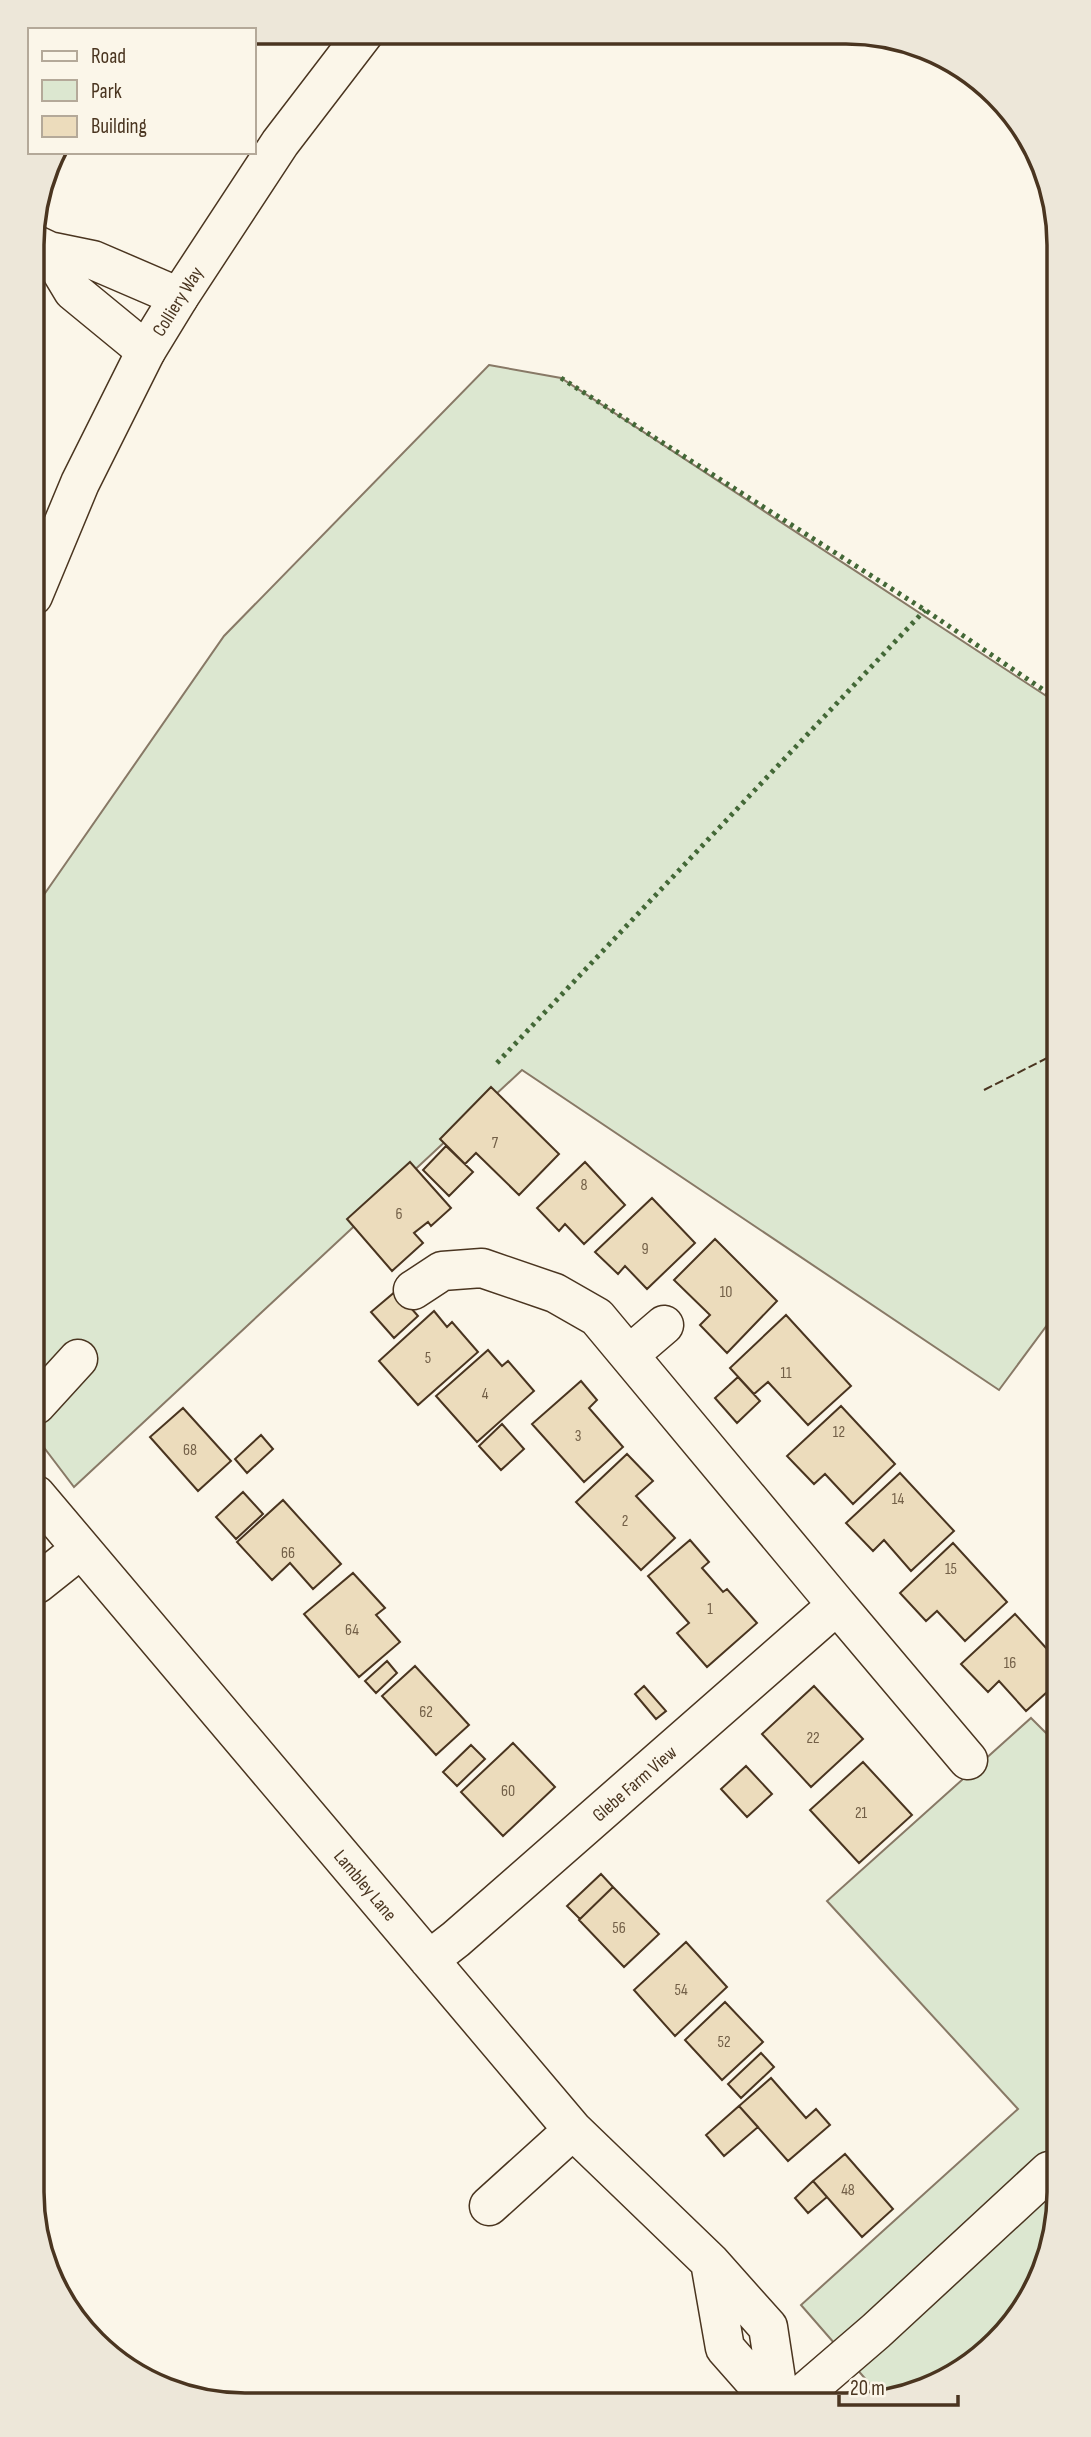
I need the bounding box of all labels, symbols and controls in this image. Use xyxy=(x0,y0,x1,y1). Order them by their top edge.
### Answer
legend xyxy=(28,28,256,154)
text: Road xyxy=(91,44,126,69)
text: Park xyxy=(91,79,122,104)
text: Building xyxy=(91,114,147,139)
street label: Colliery Way xyxy=(148,262,209,341)
house number: 7 xyxy=(492,1134,499,1153)
house number: 8 xyxy=(580,1176,588,1195)
house number: 6 xyxy=(395,1205,403,1224)
house number: 9 xyxy=(641,1240,649,1259)
house number: 10 xyxy=(720,1283,732,1302)
house number: 5 xyxy=(425,1349,431,1368)
house number: 11 xyxy=(780,1364,792,1383)
house number: 4 xyxy=(482,1385,489,1404)
house number: 12 xyxy=(833,1423,845,1442)
house number: 3 xyxy=(575,1427,581,1446)
house number: 68 xyxy=(183,1441,197,1460)
house number: 14 xyxy=(892,1490,904,1509)
house number: 2 xyxy=(622,1512,628,1531)
house number: 66 xyxy=(281,1544,295,1563)
house number: 15 xyxy=(945,1560,957,1579)
house number: 1 xyxy=(707,1600,713,1619)
house number: 64 xyxy=(345,1621,359,1640)
house number: 16 xyxy=(1004,1654,1016,1673)
house number: 62 xyxy=(419,1703,433,1722)
house number: 22 xyxy=(806,1729,820,1748)
street label: Glebe Farm View xyxy=(588,1741,682,1827)
house number: 60 xyxy=(501,1782,515,1801)
house number: 21 xyxy=(855,1804,868,1823)
street label: Lambley Lane xyxy=(328,1846,401,1926)
house number: 56 xyxy=(612,1919,626,1938)
house number: 54 xyxy=(674,1981,688,2000)
house number: 52 xyxy=(717,2033,731,2052)
house number: 48 xyxy=(841,2181,855,2200)
scale bar xyxy=(839,2364,958,2408)
text: 20 m xyxy=(850,2376,885,2401)

